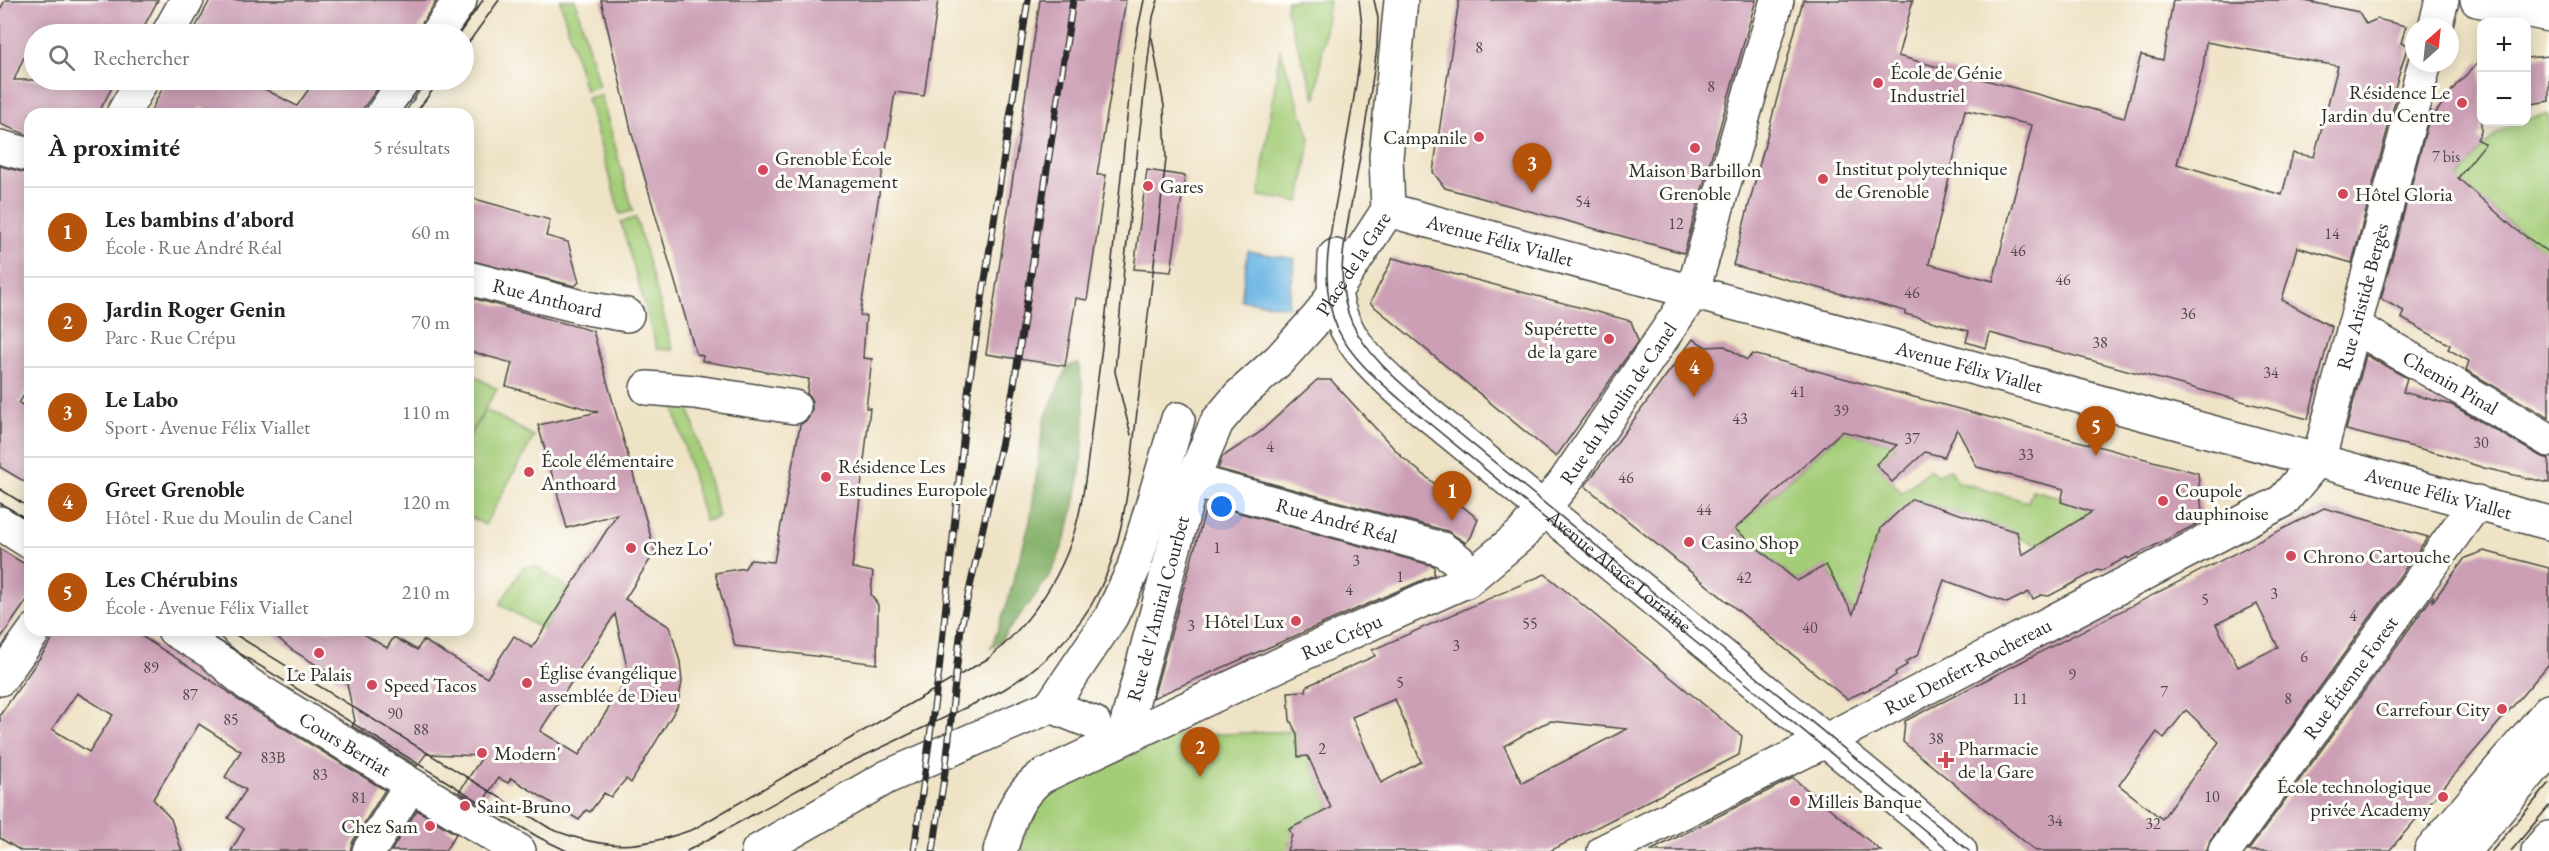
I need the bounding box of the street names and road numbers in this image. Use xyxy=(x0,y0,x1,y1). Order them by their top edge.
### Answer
street label: Place de la Gare xyxy=(1310,206,1397,321)
street label: Avenue Félix Viallet xyxy=(1423,208,1577,273)
street label: Rue Aristide Bergès xyxy=(2330,220,2394,373)
street label: Rue Anthoard xyxy=(490,272,605,324)
street label: Rue du Moulin de Canel xyxy=(1554,317,1683,489)
street label: Avenue Félix Viallet xyxy=(1892,334,2046,399)
street label: Chemin Pinal xyxy=(2398,344,2503,421)
street label: Avenue Félix Viallet xyxy=(2361,461,2515,526)
street label: Rue André Réal xyxy=(1273,491,1400,549)
street label: Avenue Alsace Lorraine xyxy=(1541,503,1697,638)
street label: Rue de l'Amiral Courbet xyxy=(1120,512,1195,704)
street label: Rue Crépu xyxy=(1297,607,1387,666)
street label: Rue Étienne Forest xyxy=(2297,610,2404,744)
street label: Rue Denfert-Rochereau xyxy=(1879,611,2056,721)
street label: Cours Berriat xyxy=(294,705,397,783)

